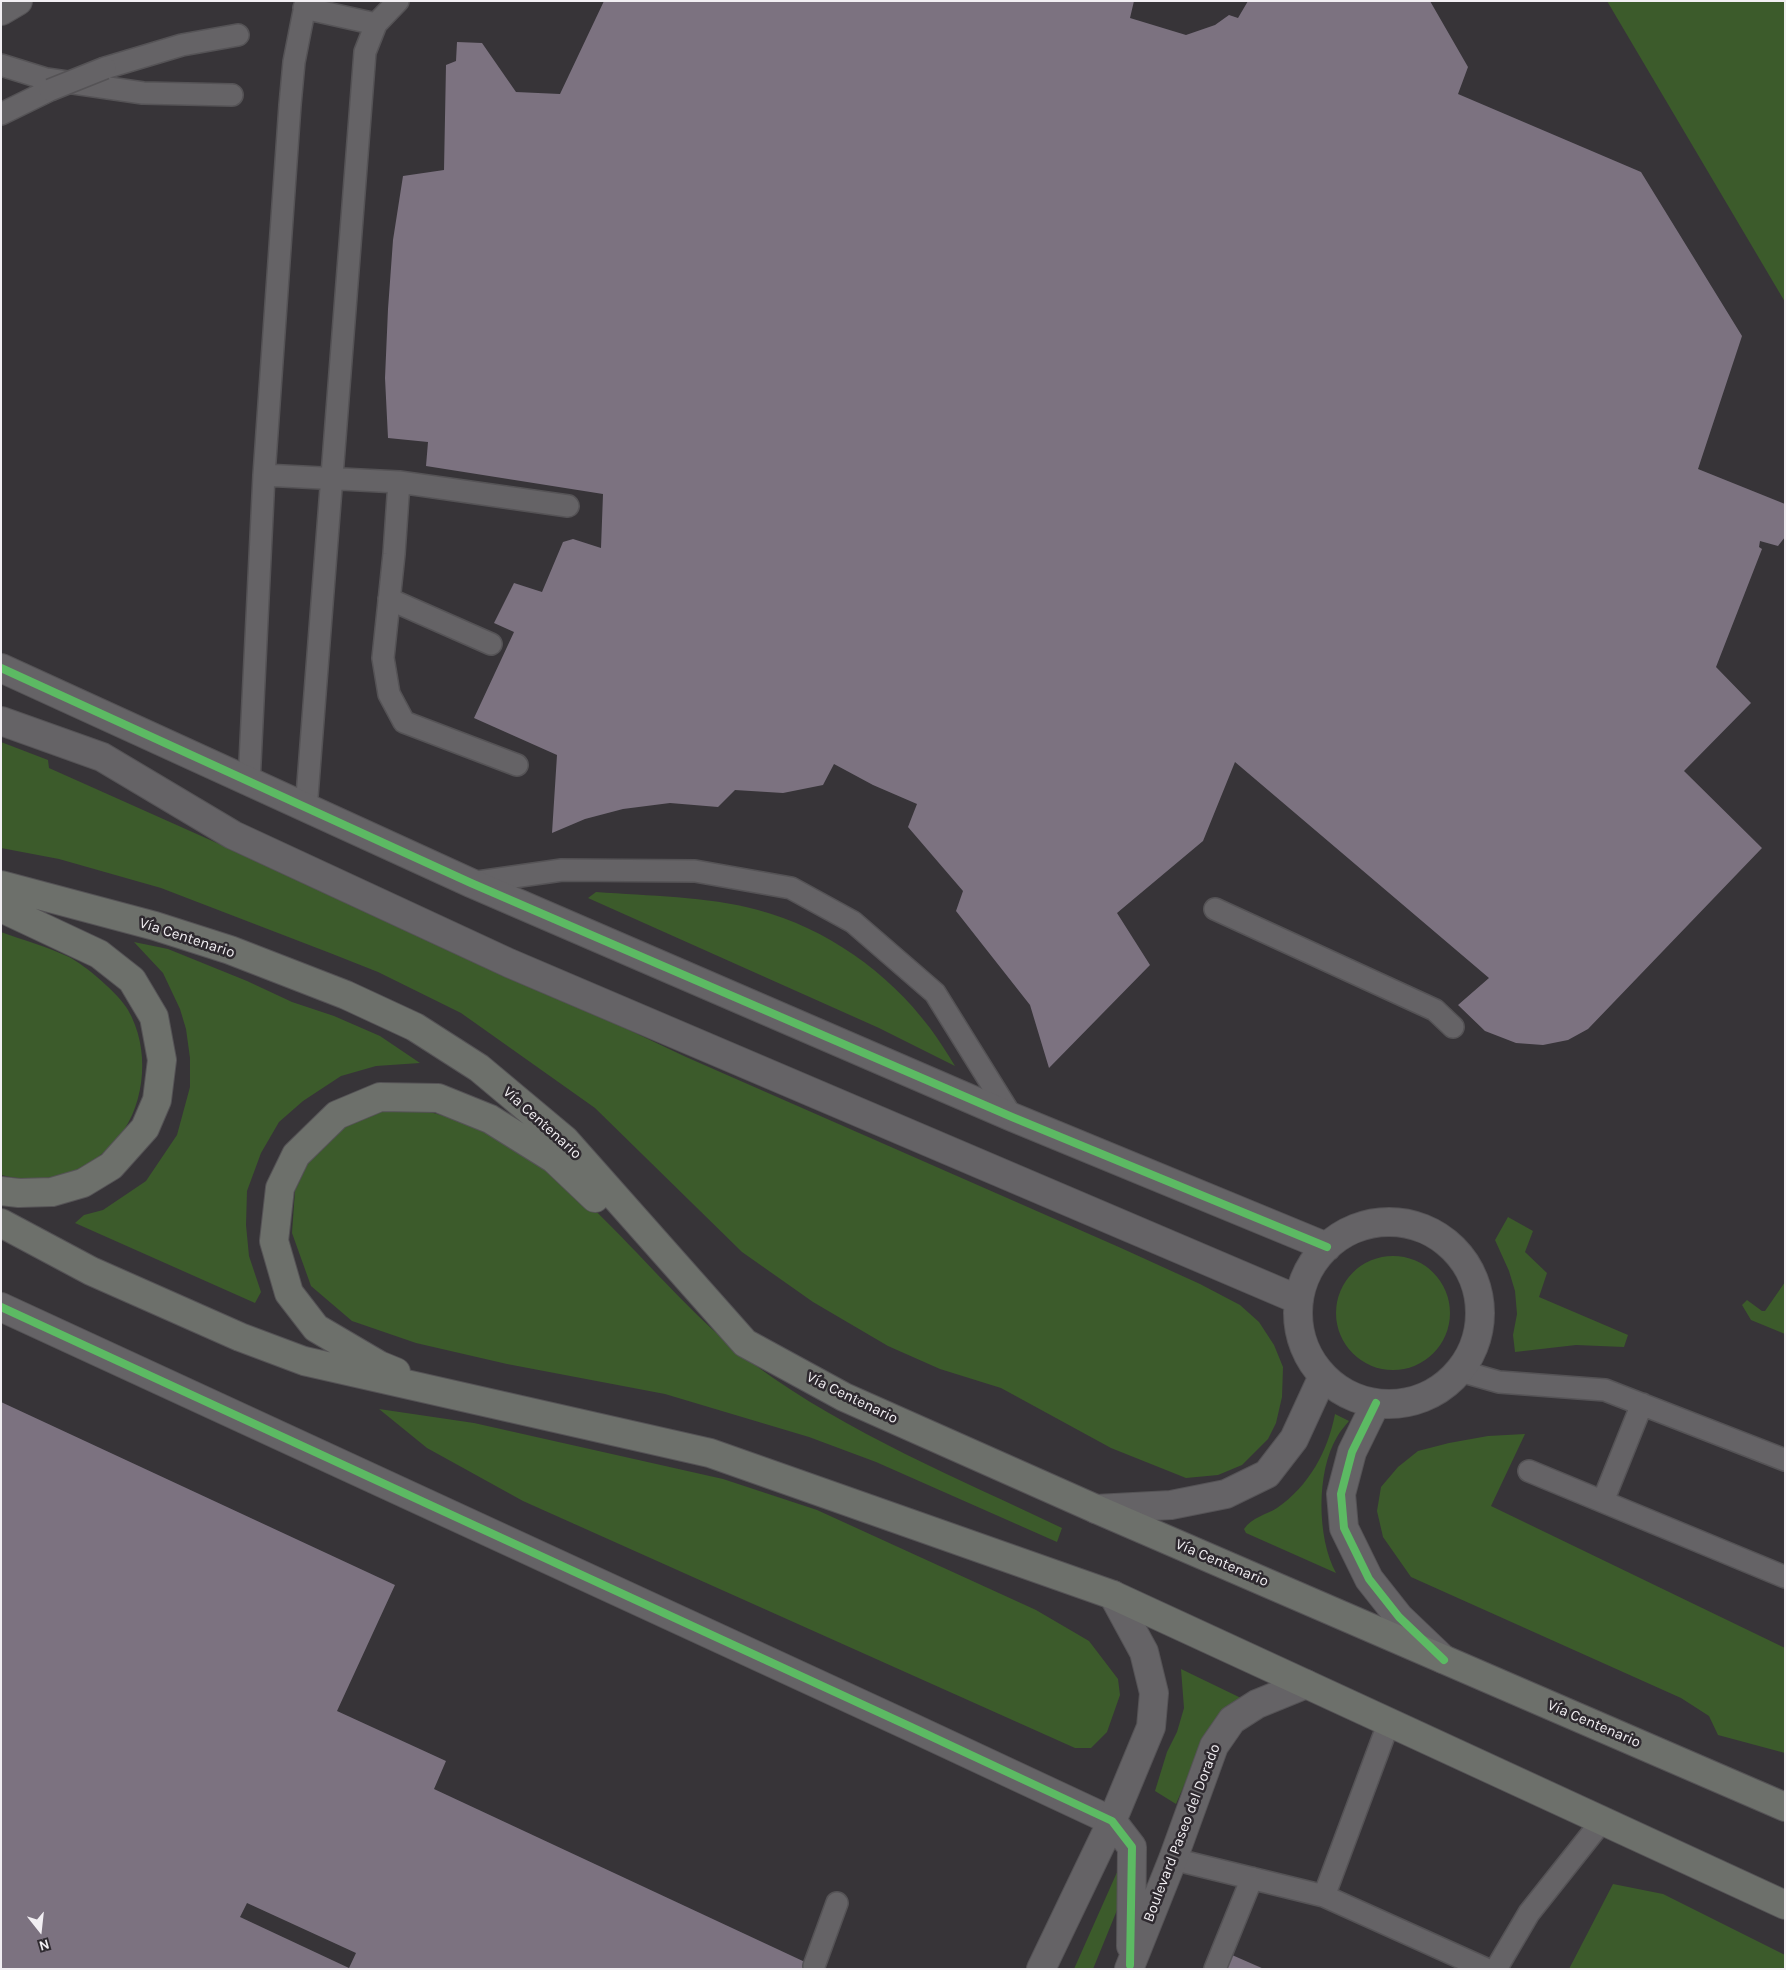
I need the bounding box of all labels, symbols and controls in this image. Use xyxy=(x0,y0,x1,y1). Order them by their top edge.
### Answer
street label: Vía Centenario xyxy=(137,914,237,962)
street label: Vía Centenario xyxy=(499,1083,585,1163)
street label: Vía Centenario xyxy=(803,1368,901,1428)
street label: Vía Centenario xyxy=(1173,1535,1271,1591)
street label: Vía Centenario xyxy=(1545,1696,1643,1752)
street label: Boulevard Paseo del Dorado xyxy=(1140,1741,1224,1925)
north arrow xyxy=(15,1905,65,1955)
text: N xyxy=(37,1935,51,1954)

